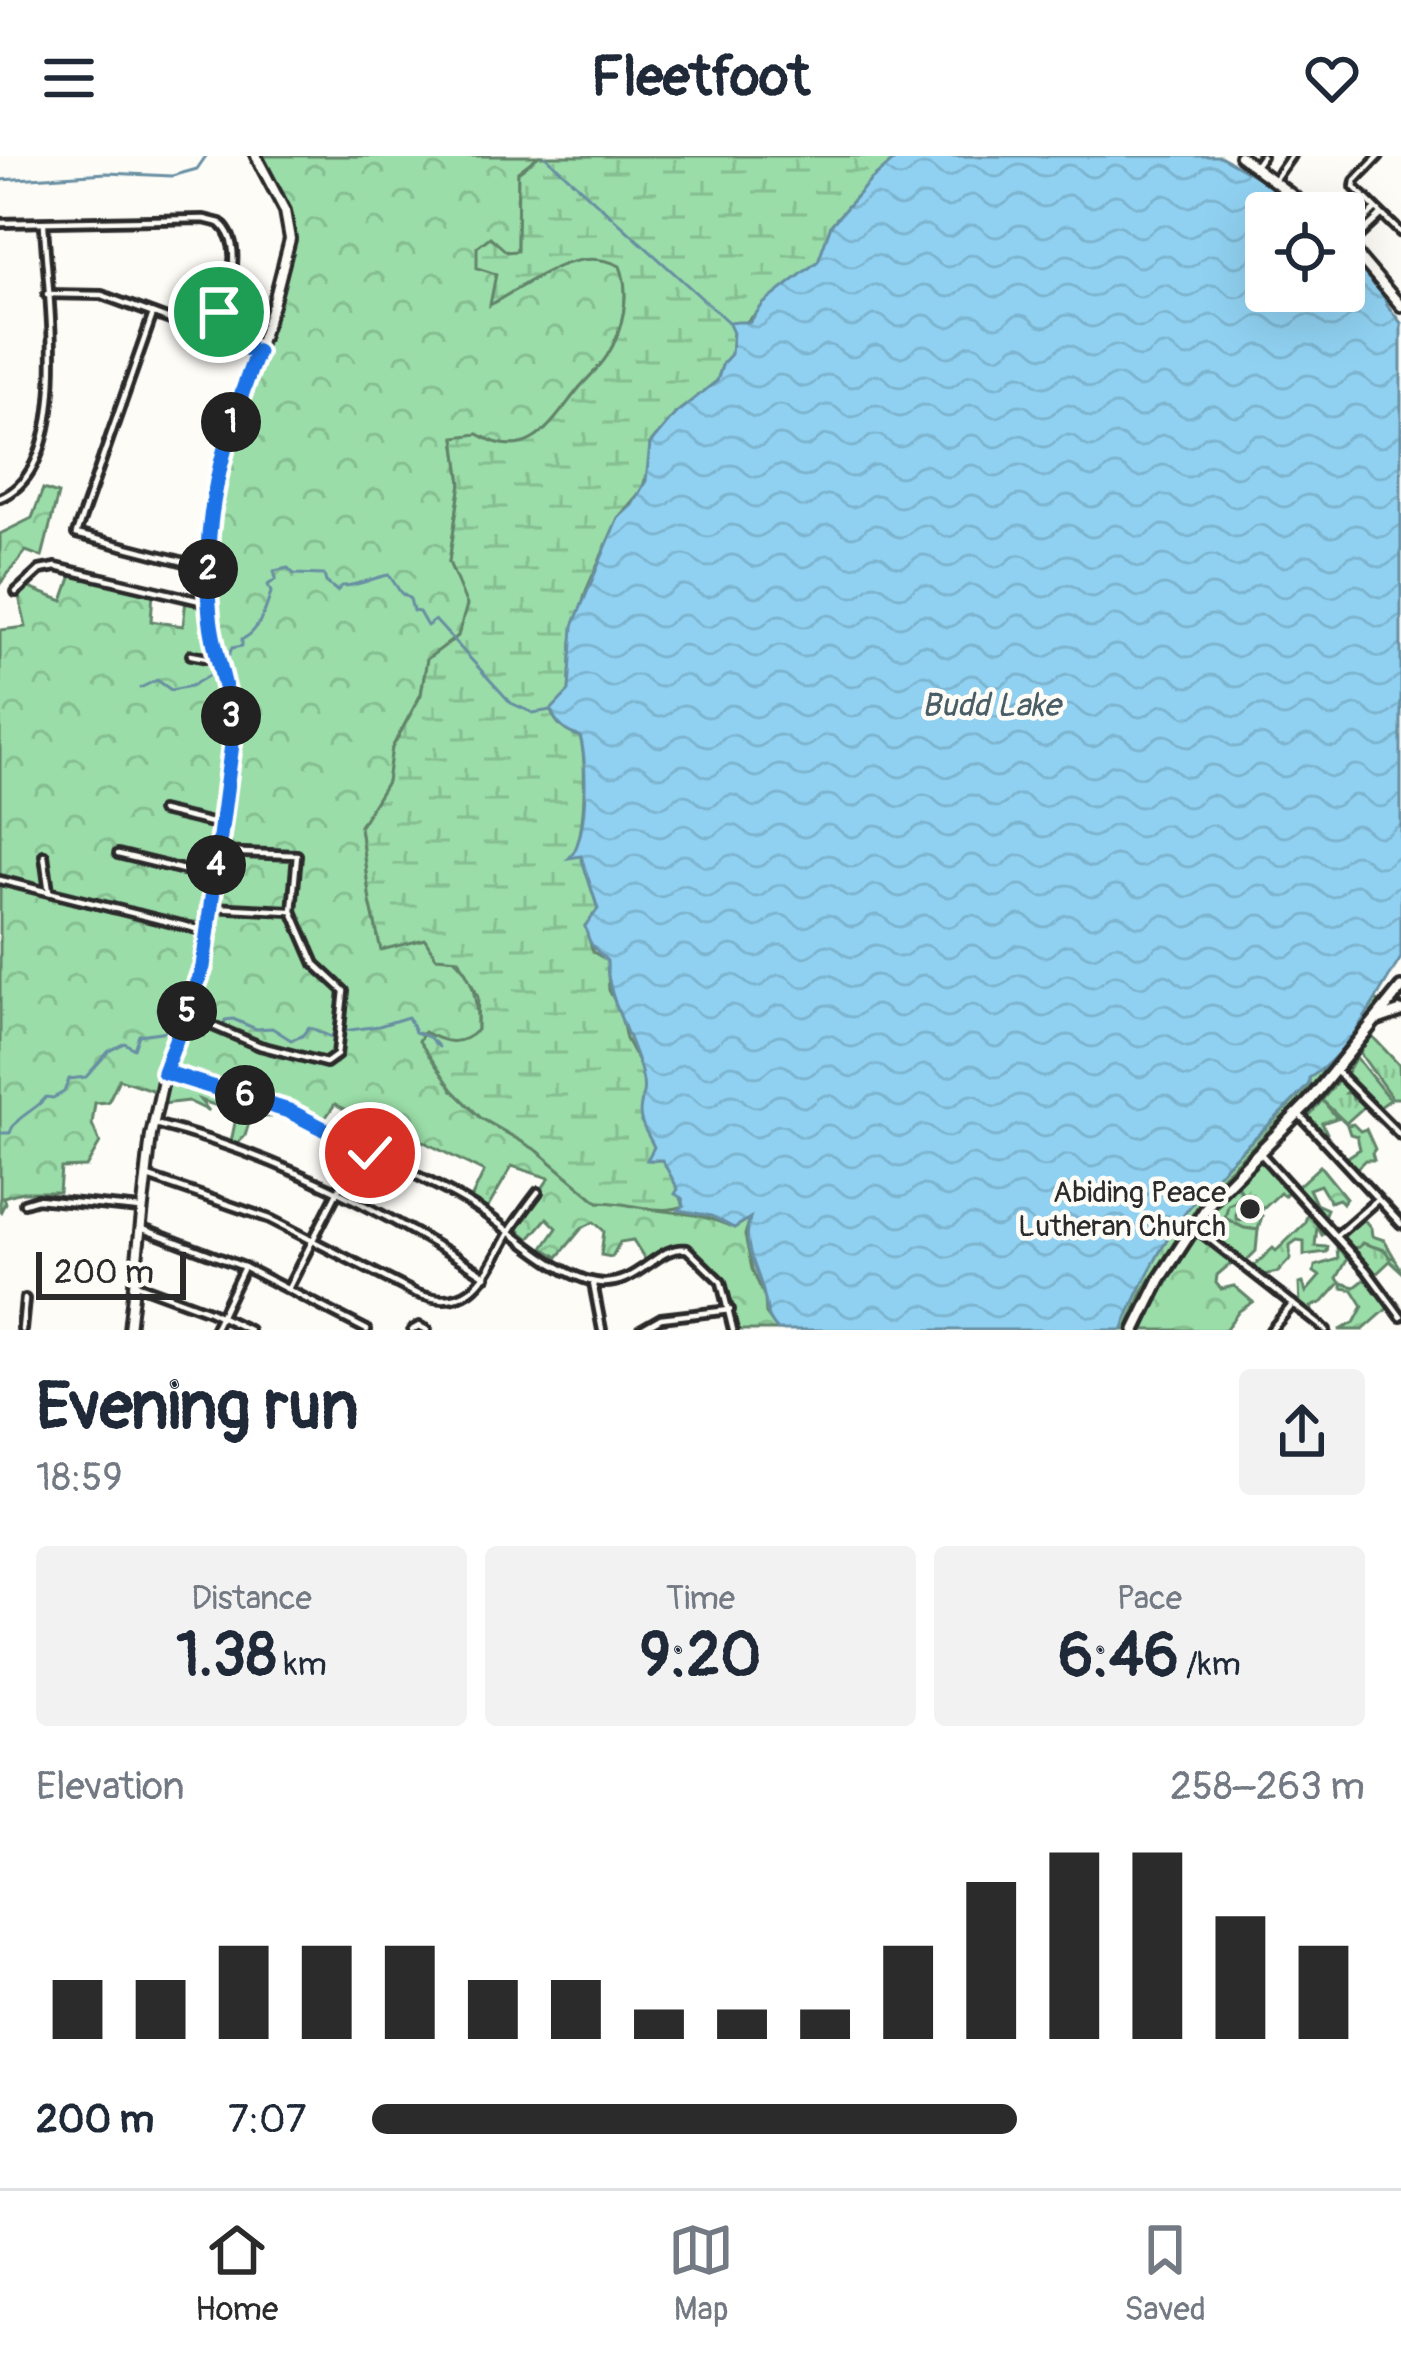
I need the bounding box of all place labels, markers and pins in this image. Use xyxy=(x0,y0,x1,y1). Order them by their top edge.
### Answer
pin xyxy=(168,261,270,363)
pin: 1 xyxy=(201,392,261,452)
pin: 2 xyxy=(178,539,238,599)
pin: 3 xyxy=(201,686,261,746)
pin: 4 xyxy=(186,835,246,895)
pin: 5 xyxy=(157,981,217,1041)
pin: 6 xyxy=(215,1065,275,1125)
pin xyxy=(319,1102,421,1204)
place label: Abiding Peace Lutheran Church xyxy=(1018,1174,1226,1245)
marker: Abiding Peace Lutheran Church xyxy=(1237,1196,1263,1222)

